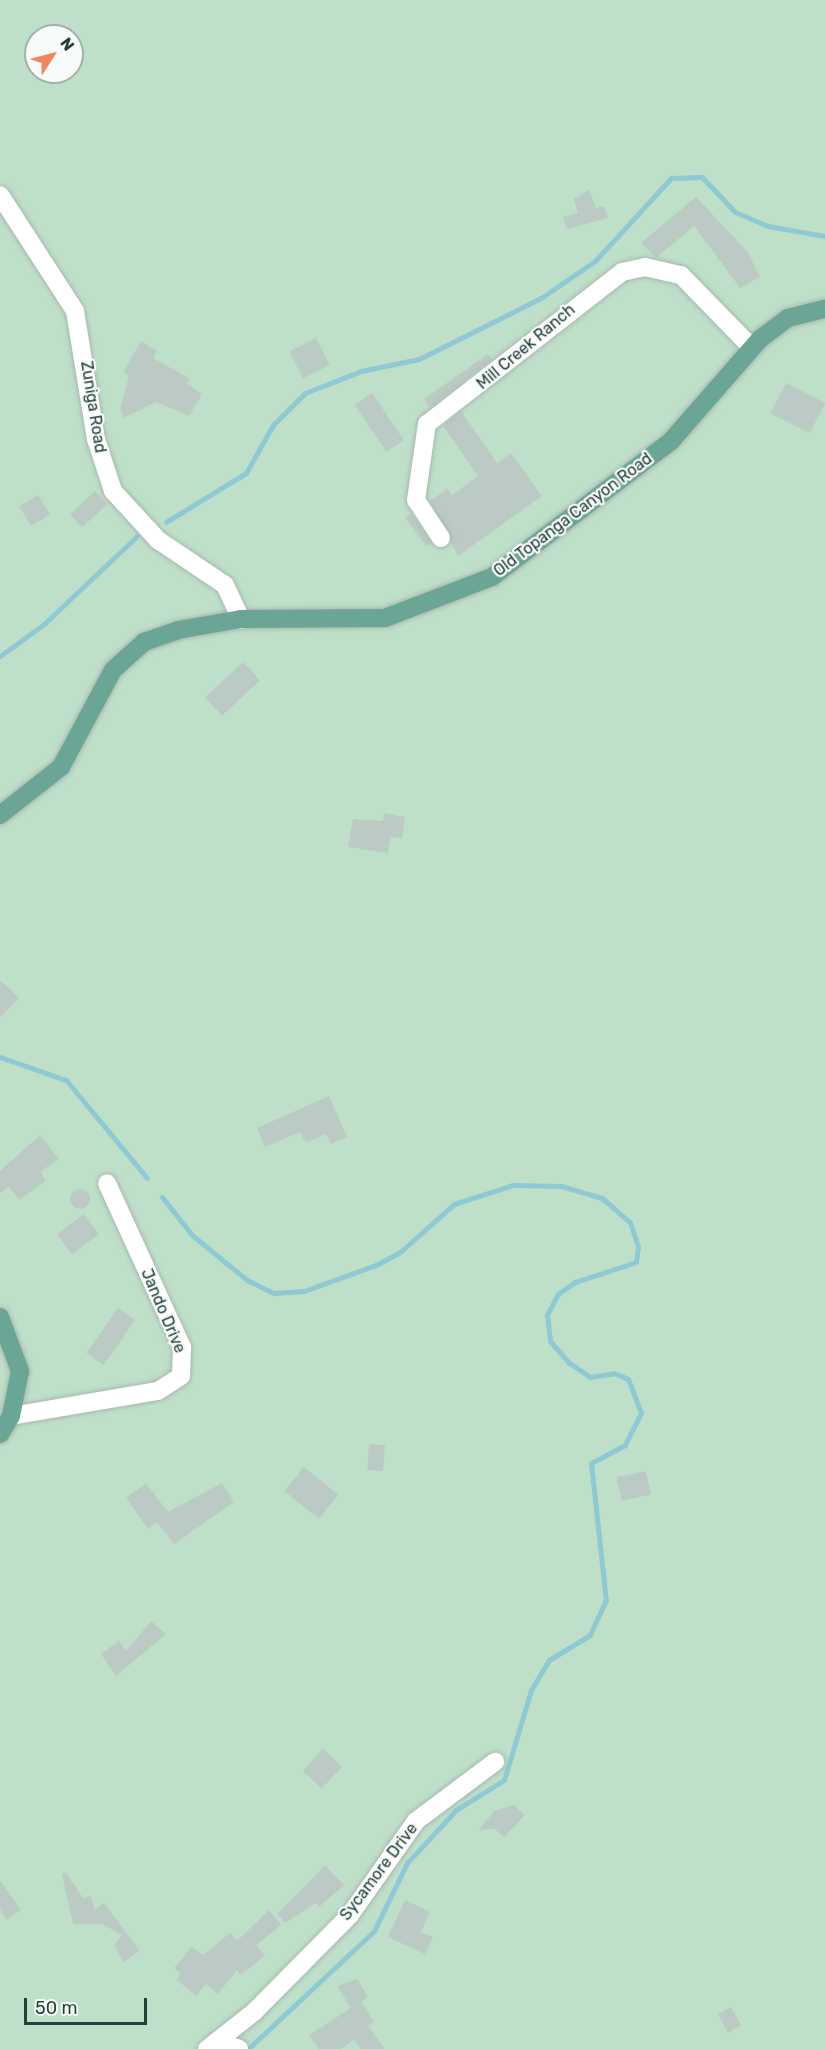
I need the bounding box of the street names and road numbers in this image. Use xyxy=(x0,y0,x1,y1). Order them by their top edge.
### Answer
street label: Mill Creek Ranch xyxy=(473,300,579,394)
street label: Zuniga Road xyxy=(76,360,110,454)
street label: Old Topanga Canyon Road xyxy=(490,449,656,581)
street label: Jando Drive xyxy=(137,1266,189,1356)
street label: Sycamore Drive xyxy=(336,1820,422,1924)

